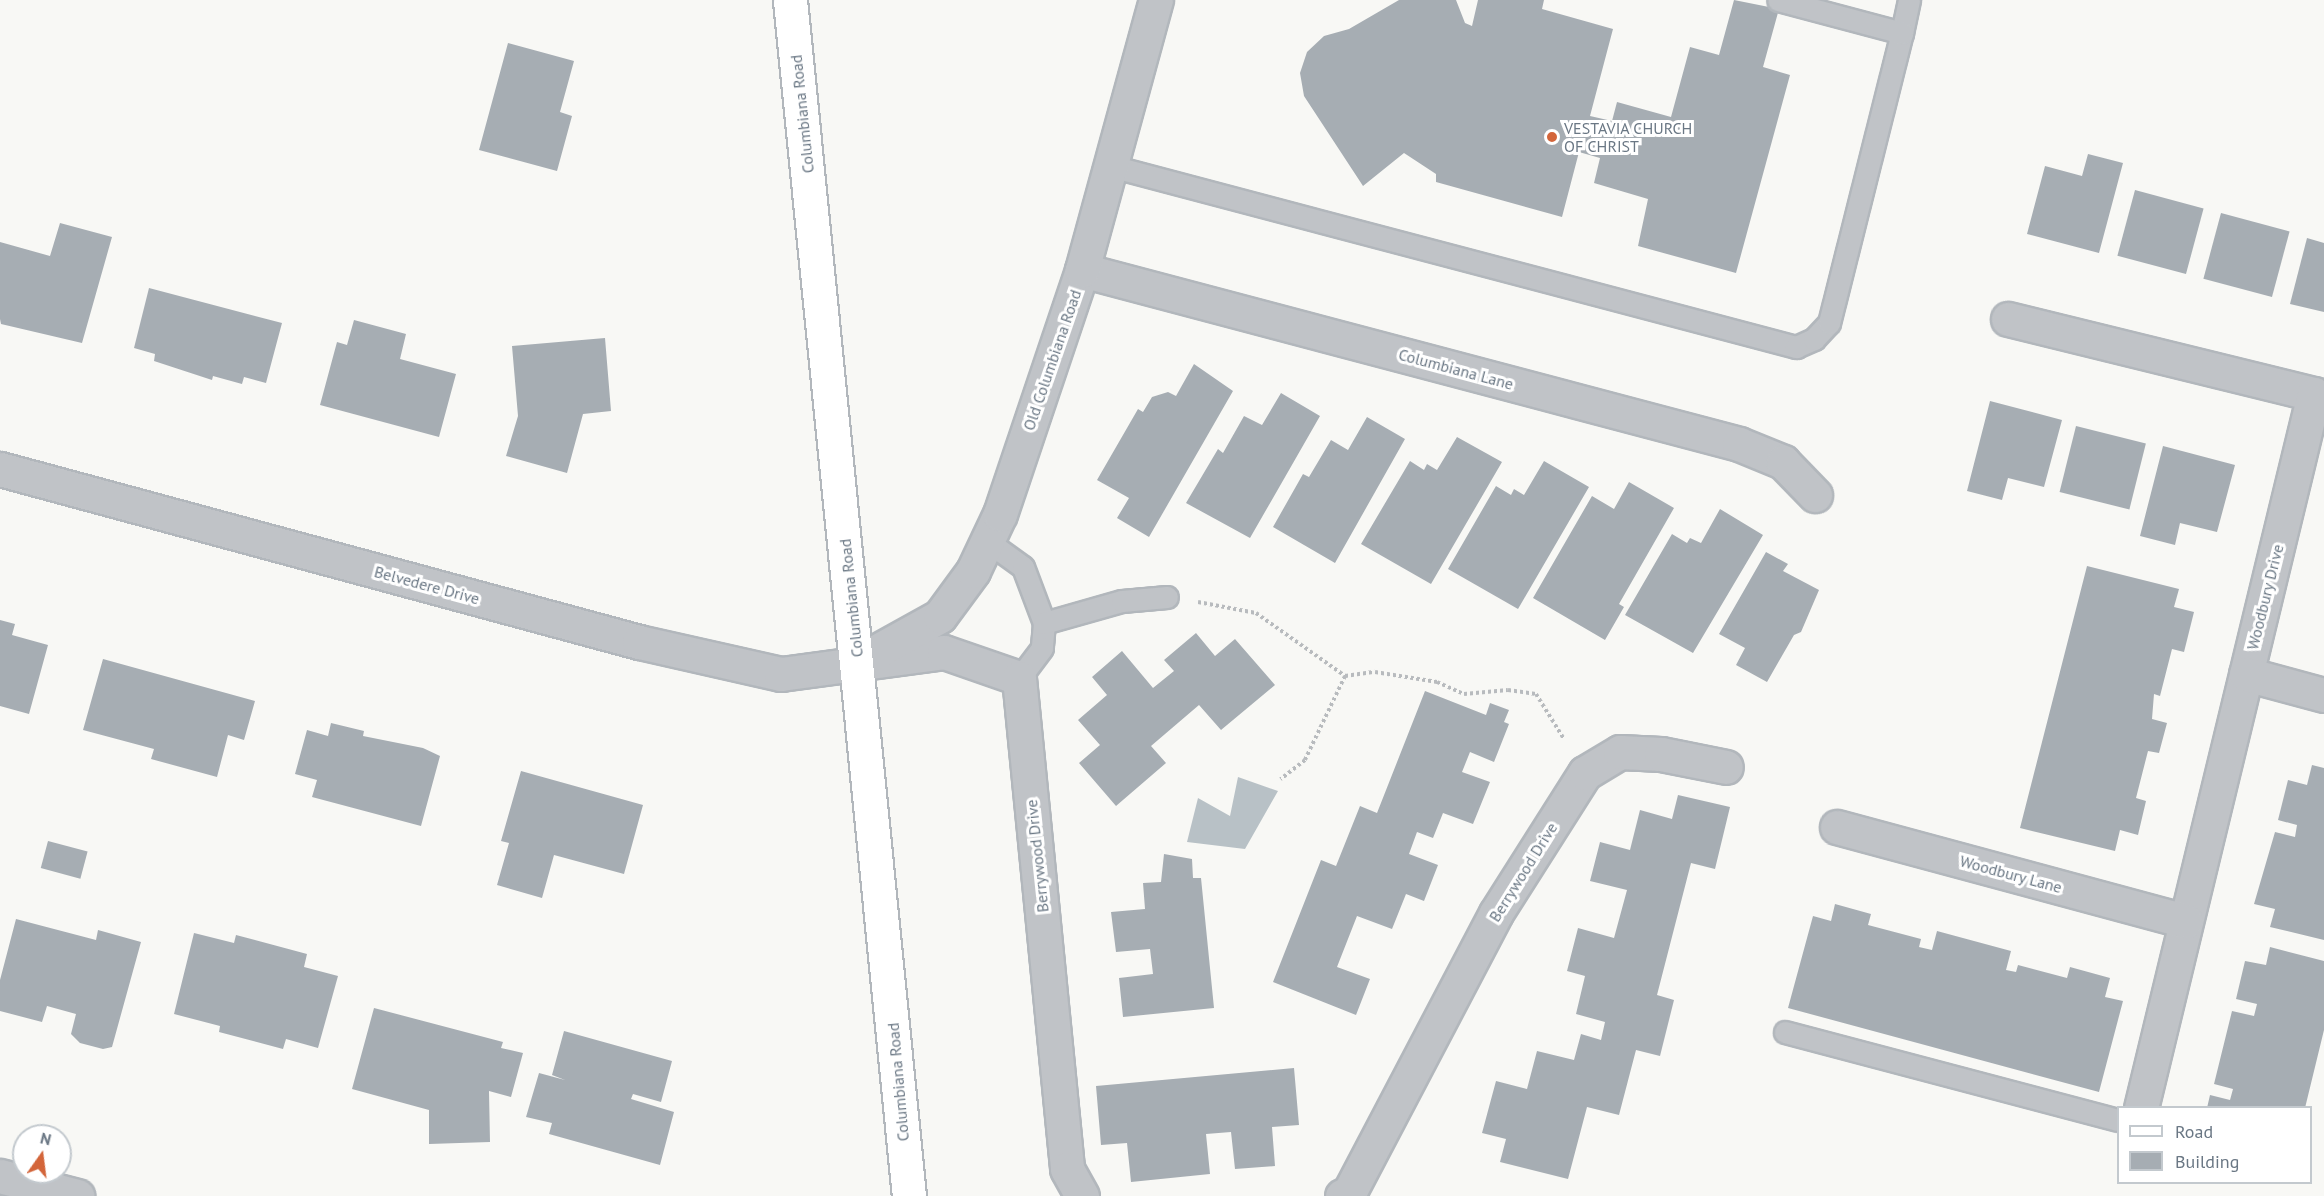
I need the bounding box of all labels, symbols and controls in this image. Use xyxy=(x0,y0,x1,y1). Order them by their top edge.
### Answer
street label: Columbiana Road xyxy=(786,54,818,174)
place label: VESTAVIA CHURCH OF CHRIST xyxy=(1564,118,1693,156)
marker: VESTAVIA CHURCH OF CHRIST xyxy=(1545,130,1559,144)
street label: Old Columbiana Road xyxy=(1019,287,1085,433)
street label: Columbiana Lane xyxy=(1397,344,1515,394)
street label: Columbiana Road xyxy=(835,538,867,658)
street label: Woodbury Drive xyxy=(2243,542,2287,652)
street label: Belvedere Drive xyxy=(372,562,482,608)
street label: Berrywood Drive xyxy=(1022,799,1052,913)
street label: Berrywood Drive xyxy=(1485,819,1561,925)
street label: Woodbury Lane xyxy=(1958,851,2064,897)
street label: Columbiana Road xyxy=(883,1022,913,1142)
legend xyxy=(2117,1106,2312,1184)
text: Road xyxy=(2175,1120,2213,1143)
north arrow xyxy=(12,1124,72,1184)
text: N xyxy=(38,1127,53,1149)
text: Building xyxy=(2175,1150,2239,1173)

